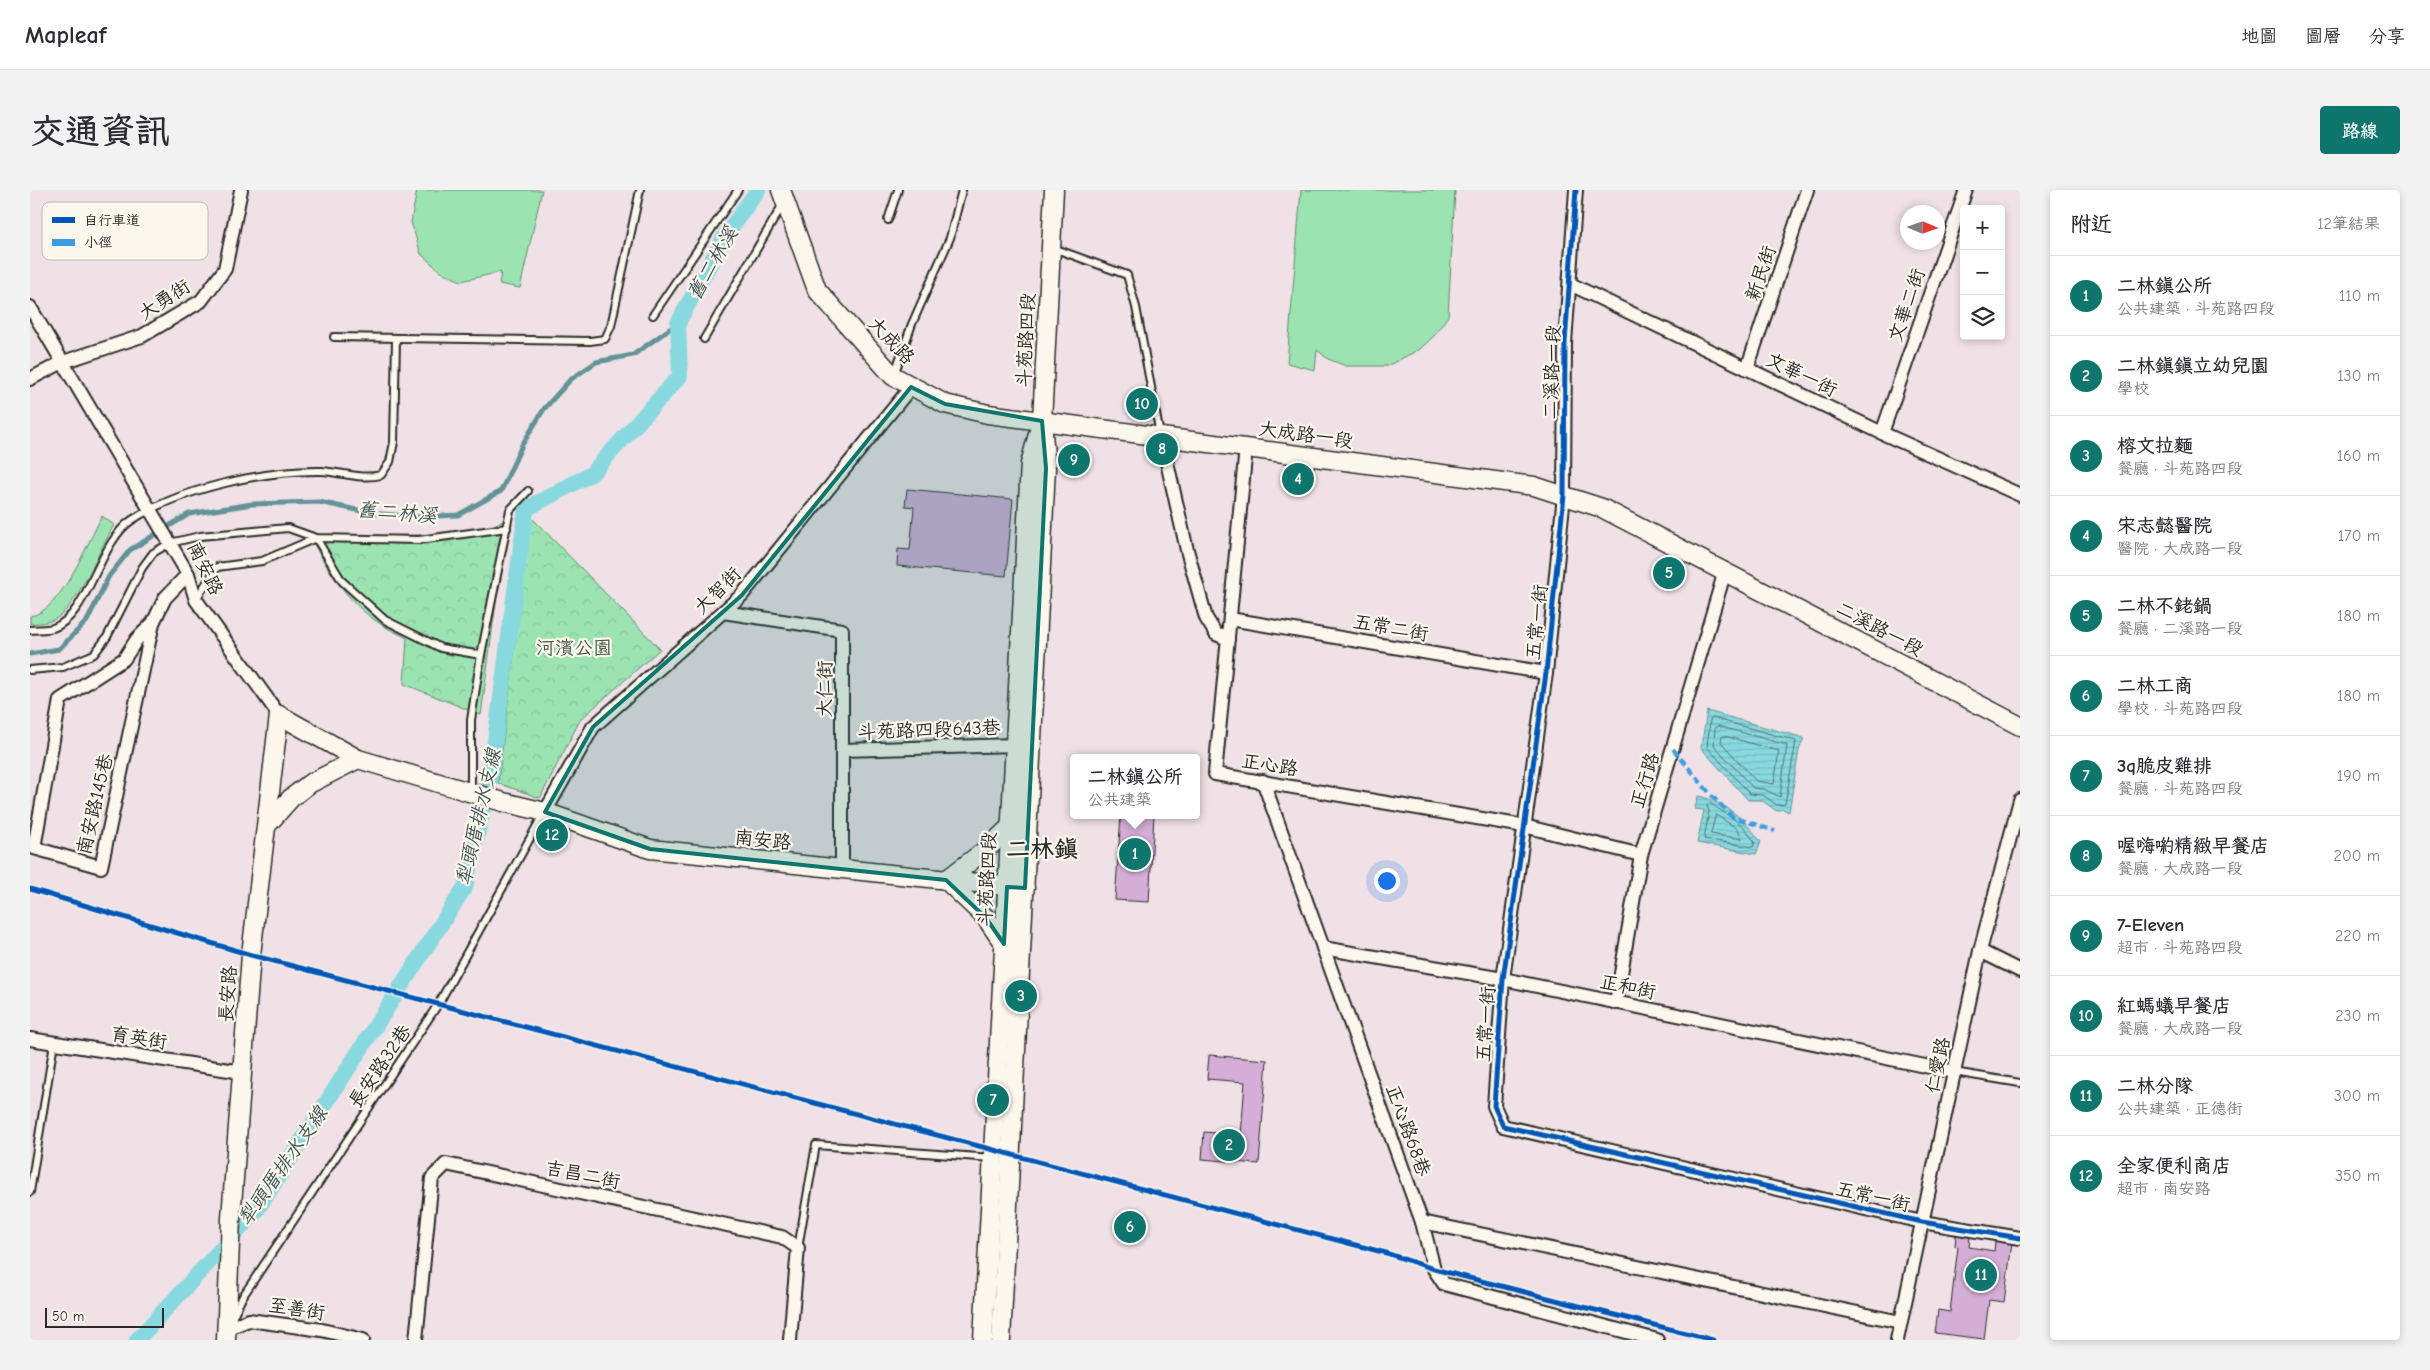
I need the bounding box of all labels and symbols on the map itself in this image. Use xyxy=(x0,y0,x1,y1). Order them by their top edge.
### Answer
legend xyxy=(42,202,208,260)
north arrow xyxy=(1900,205,1945,250)
text: 自行車道 xyxy=(84,212,140,229)
water label: 舊二林溪 xyxy=(682,222,743,304)
text: 小徑 xyxy=(84,234,112,251)
street label: 新民街 xyxy=(1741,243,1781,304)
street label: 文華二街 xyxy=(1884,266,1930,345)
street label: 大勇街 xyxy=(135,275,194,325)
street label: 斗苑路四段 xyxy=(1013,292,1039,388)
street label: 大成路 xyxy=(864,313,919,369)
street label: 二溪路一段 xyxy=(1539,324,1565,420)
street label: 文華一街 xyxy=(1763,348,1841,401)
pin: 10 xyxy=(1126,385,1158,423)
street label: 大成路一段 xyxy=(1257,417,1354,452)
pin: 8 xyxy=(1146,430,1178,468)
pin: 9 xyxy=(1058,441,1090,479)
pin: 4 xyxy=(1282,460,1314,498)
water label: 舊二林溪 xyxy=(356,498,439,528)
street label: 南安路 xyxy=(183,538,227,599)
pin: 5 xyxy=(1653,554,1685,592)
street label: 大智街 xyxy=(690,563,746,619)
street label: 五常一街 xyxy=(1522,583,1552,661)
street label: 二溪路一段 xyxy=(1832,597,1927,661)
street label: 五常二街 xyxy=(1351,611,1430,645)
park label: 河濱公園 xyxy=(536,637,612,659)
street label: 大仁街 xyxy=(814,660,836,718)
street label: 斗苑路四段643巷 xyxy=(857,717,1001,743)
water label: 犁頭厝排水支線 xyxy=(452,745,506,888)
street label: 正心路 xyxy=(1240,750,1300,780)
street label: 正行路 xyxy=(1626,750,1664,811)
street label: 南安路145巷 xyxy=(73,752,117,857)
pin: 12 xyxy=(536,816,568,854)
street label: 南安路 xyxy=(733,826,792,854)
street label: 斗苑路四段 xyxy=(974,831,1000,927)
district label: 二林鎮 xyxy=(1006,835,1078,863)
pin: 1 xyxy=(1119,835,1151,873)
your location xyxy=(1374,868,1400,894)
street label: 長安路 xyxy=(215,965,241,1023)
street label: 正和街 xyxy=(1598,970,1658,1004)
pin: 3 xyxy=(1005,977,1037,1015)
street label: 五常一街 xyxy=(1472,985,1500,1063)
street label: 長安路32巷 xyxy=(344,1021,416,1112)
street label: 育英街 xyxy=(109,1023,169,1053)
street label: 仁愛路 xyxy=(1921,1035,1955,1095)
pin: 7 xyxy=(977,1081,1009,1119)
street label: 正心路68巷 xyxy=(1381,1081,1435,1179)
water label: 犁頭厝排水支線 xyxy=(233,1102,333,1230)
pin: 2 xyxy=(1213,1126,1245,1164)
street label: 吉昌二街 xyxy=(543,1157,622,1193)
street label: 五常一街 xyxy=(1833,1178,1912,1216)
pin: 6 xyxy=(1114,1208,1146,1246)
pin: 11 xyxy=(1965,1256,1997,1294)
street label: 至善街 xyxy=(267,1294,327,1324)
scale bar xyxy=(45,1305,164,1328)

